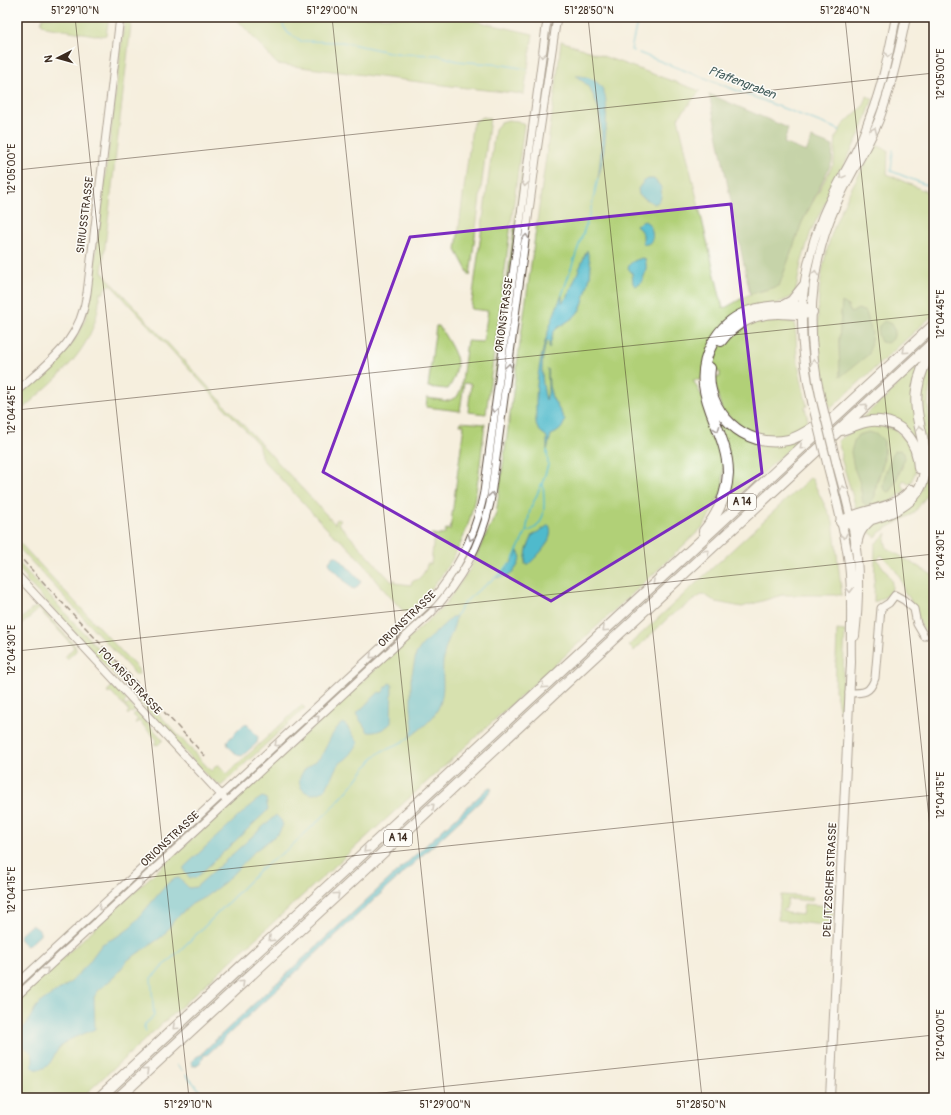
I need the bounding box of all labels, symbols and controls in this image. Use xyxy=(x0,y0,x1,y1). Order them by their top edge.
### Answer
text: 51°29'10"N xyxy=(51,5,99,17)
text: 51°29'00"N xyxy=(307,5,358,17)
text: 51°28'50"N xyxy=(564,5,614,17)
text: 51°28'40"N xyxy=(820,5,870,17)
north arrow xyxy=(38,38,78,78)
text: 12°05'00"E xyxy=(935,48,947,100)
one-way arrow xyxy=(538,52,547,58)
one-way arrow xyxy=(885,52,893,58)
text: N xyxy=(42,54,55,63)
water label: Pfaffengraben xyxy=(706,63,779,103)
one-way arrow xyxy=(869,126,877,134)
text: 12°05'00"E xyxy=(6,143,18,195)
one-way arrow xyxy=(840,172,847,179)
street label: SIRIUSSTRASSE xyxy=(74,176,96,254)
one-way arrow xyxy=(521,181,530,187)
one-way arrow xyxy=(521,234,530,240)
one-way arrow xyxy=(810,270,819,276)
street label: ORIONSTRASSE xyxy=(492,276,516,353)
text: 12°04'45"E xyxy=(935,290,947,338)
one-way arrow xyxy=(903,346,910,353)
one-way arrow xyxy=(810,359,819,365)
one-way arrow xyxy=(504,363,513,369)
text: 12°04'45"E xyxy=(6,386,18,434)
one-way arrow xyxy=(860,403,868,410)
one-way arrow xyxy=(490,407,499,413)
one-way arrow xyxy=(916,425,924,431)
one-way arrow xyxy=(713,426,721,433)
one-way arrow xyxy=(799,442,807,450)
one-way arrow xyxy=(839,485,848,492)
one-way arrow xyxy=(487,492,496,498)
road number: A 14 xyxy=(728,494,756,510)
text: 12°04'30"E xyxy=(935,530,947,580)
one-way arrow xyxy=(840,533,848,540)
one-way arrow xyxy=(468,534,476,541)
one-way arrow xyxy=(702,549,710,557)
one-way arrow xyxy=(652,578,660,586)
one-way arrow xyxy=(846,587,854,593)
street label: ORIONSTRASSE xyxy=(375,588,439,650)
one-way arrow xyxy=(430,606,437,614)
one-way arrow xyxy=(602,624,610,632)
text: 12°04'30"E xyxy=(6,625,18,675)
street label: POLARISSTRASSE xyxy=(96,645,165,717)
one-way arrow xyxy=(369,651,377,659)
one-way arrow xyxy=(541,681,549,689)
one-way arrow xyxy=(312,715,320,723)
one-way arrow xyxy=(274,740,282,747)
text: 12°04'15"E xyxy=(935,771,947,819)
one-way arrow xyxy=(428,804,435,811)
street label: ORIONSTRASSE xyxy=(138,808,202,869)
street label: DELITZSCHER STRASSE xyxy=(821,822,840,938)
road number: A 14 xyxy=(384,830,412,846)
one-way arrow xyxy=(363,846,371,853)
text: 12°04'15"E xyxy=(6,866,18,914)
one-way arrow xyxy=(136,879,144,886)
one-way arrow xyxy=(332,892,340,900)
one-way arrow xyxy=(98,903,105,910)
one-way arrow xyxy=(268,934,276,942)
one-way arrow xyxy=(41,967,48,974)
one-way arrow xyxy=(237,980,245,988)
text: 12°04'00"E xyxy=(935,1009,947,1061)
one-way arrow xyxy=(173,1022,180,1029)
one-way arrow xyxy=(141,1069,149,1076)
text: 51°29'10"N xyxy=(164,1099,212,1111)
text: 51°29'00"N xyxy=(420,1099,471,1111)
text: 51°28'50"N xyxy=(676,1099,726,1111)

